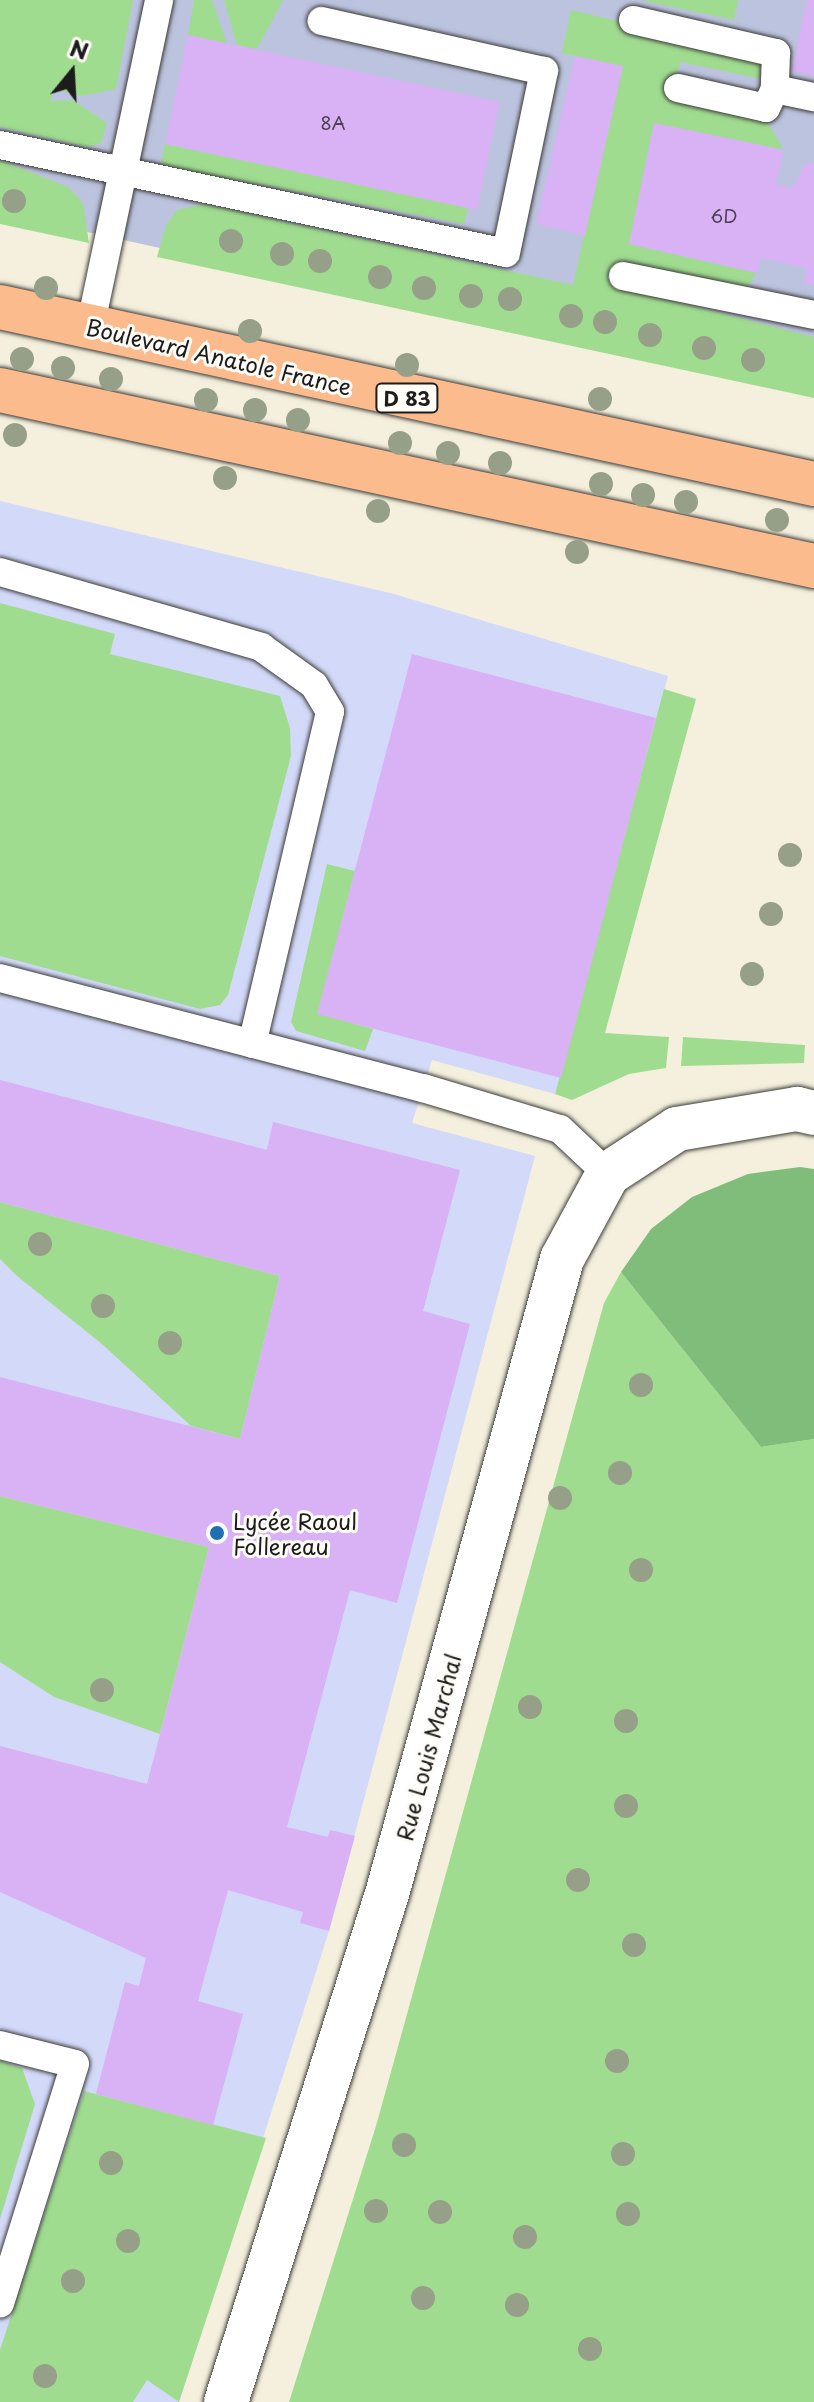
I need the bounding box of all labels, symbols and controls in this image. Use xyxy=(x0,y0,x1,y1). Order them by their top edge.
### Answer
text: N xyxy=(66,30,93,67)
north arrow xyxy=(32,32,112,112)
house number: 8A xyxy=(320,112,346,134)
house number: 6D xyxy=(711,205,737,227)
street label: Boulevard Anatole France xyxy=(83,312,355,400)
road number: D 83 xyxy=(375,382,439,414)
place label: Lycée Raoul Follereau xyxy=(233,1507,359,1558)
marker: Lycée Raoul Follereau xyxy=(208,1524,226,1542)
street label: Rue Louis Marchal xyxy=(390,1649,466,1845)

